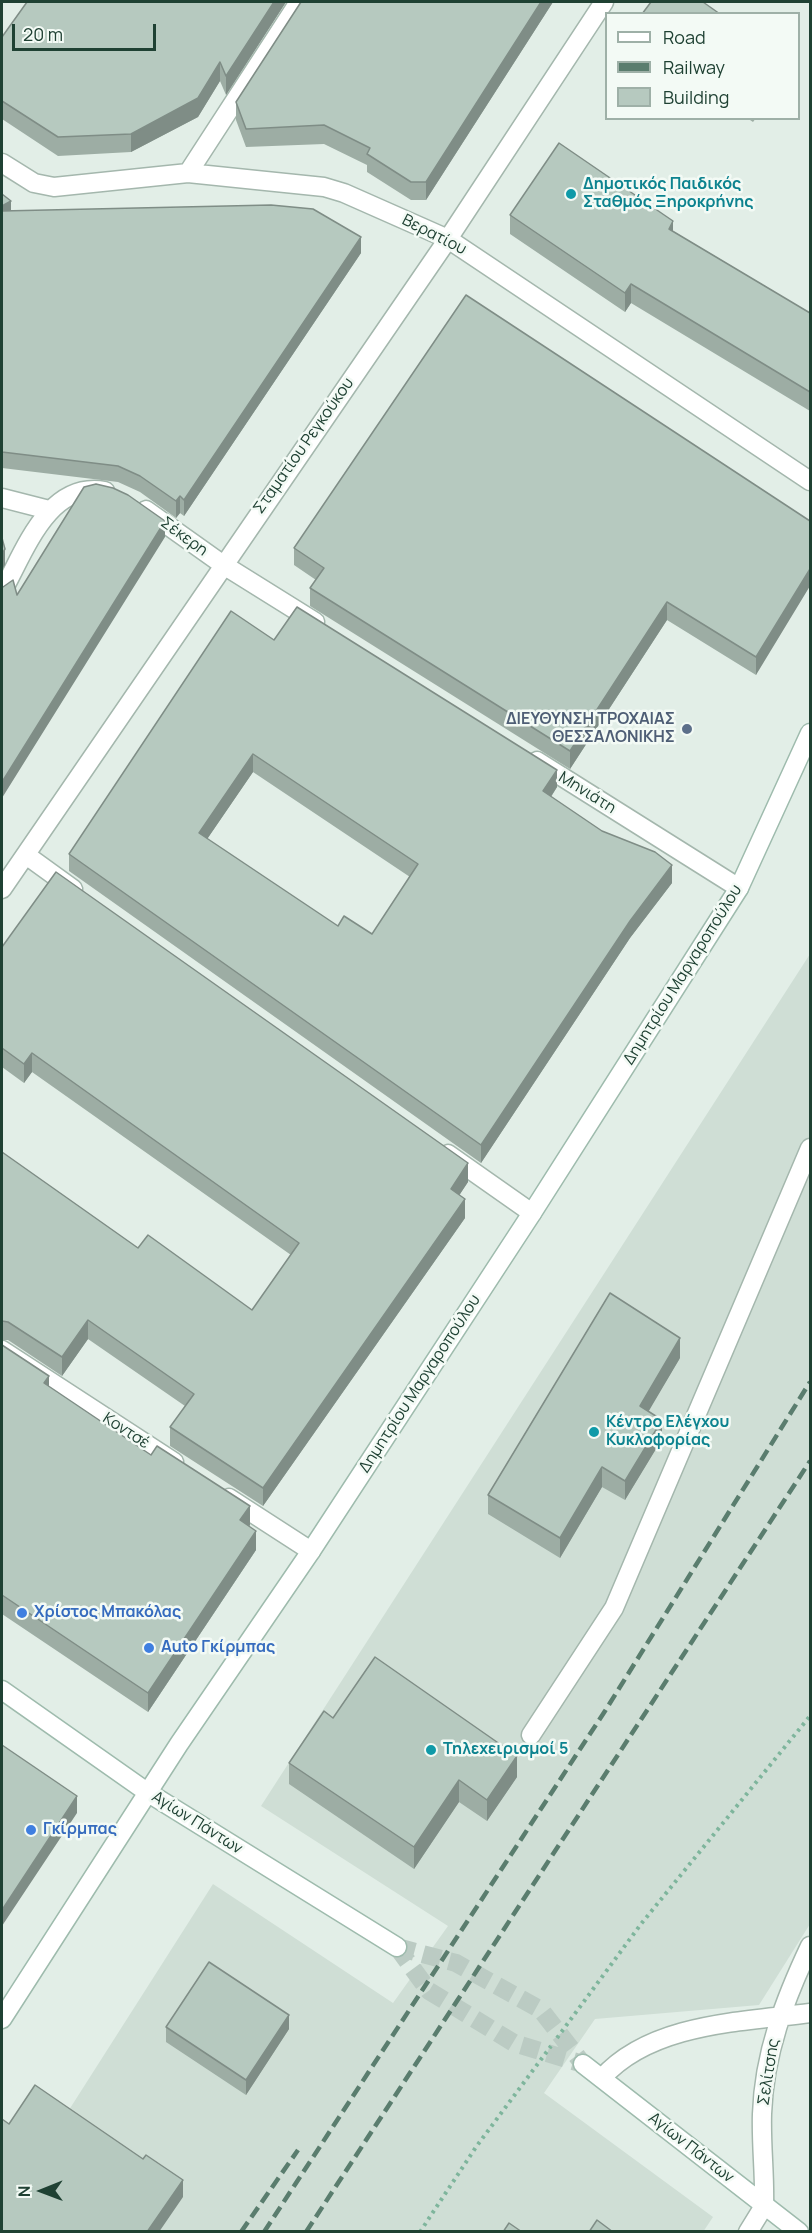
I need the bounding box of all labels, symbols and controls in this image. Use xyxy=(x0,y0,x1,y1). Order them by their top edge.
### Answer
scale bar xyxy=(15,12,159,50)
legend xyxy=(605,12,800,120)
text: 20 m xyxy=(23,22,63,46)
text: Road xyxy=(663,25,706,49)
text: Railway xyxy=(663,55,725,79)
text: Building xyxy=(663,85,729,109)
place label: Δημοτικός Παιδικός Σταθμός Ξηροκρήνης xyxy=(583,175,753,213)
marker: Δημοτικός Παιδικός Σταθμός Ξηροκρήνης xyxy=(564,187,578,201)
street label: Βερατίου xyxy=(399,211,469,259)
street label: Σταματίου Ρεγκούκου xyxy=(250,374,358,518)
street label: Σέκερη xyxy=(157,513,211,561)
place label: ΔΙΕΥΘΥΝΣΗ ΤΡΟΧΑΙΑΣ ΘΕΣΣΑΛΟΝΙΚΗΣ xyxy=(506,710,675,748)
marker: ΔΙΕΥΘΥΝΣΗ ΤΡΟΧΑΙΑΣ ΘΕΣΣΑΛΟΝΙΚΗΣ xyxy=(680,722,694,736)
street label: Μηνιάτη xyxy=(555,768,619,818)
street label: Δημητρίου Μαργαροπούλου xyxy=(620,882,746,1068)
street label: Δημητρίου Μαργαροπούλου xyxy=(355,1291,485,1477)
street label: Κοντσέ xyxy=(99,1409,153,1453)
place label: Κέντρο Ελέγχου Κυκλοφορίας xyxy=(606,1413,729,1451)
marker: Κέντρο Ελέγχου Κυκλοφορίας xyxy=(587,1425,601,1439)
place label: Χρίστος Μπακόλας xyxy=(34,1603,181,1623)
marker: Χρίστος Μπακόλας xyxy=(15,1606,29,1620)
place label: Auto Γκίρμπας xyxy=(161,1638,275,1658)
marker: Auto Γκίρμπας xyxy=(142,1641,156,1655)
place label: Τηλεχειρισμοί 5 xyxy=(443,1740,568,1760)
marker: Τηλεχειρισμοί 5 xyxy=(424,1743,438,1757)
street label: Αγίων Πάντων xyxy=(148,1787,246,1859)
place label: Γκίρμπας xyxy=(43,1820,117,1840)
marker: Γκίρμπας xyxy=(24,1823,38,1837)
street label: Σελίτσης xyxy=(754,2037,784,2107)
street label: Αγίων Πάντων xyxy=(644,2109,738,2187)
north arrow xyxy=(12,2161,72,2221)
text: N xyxy=(13,2185,35,2197)

